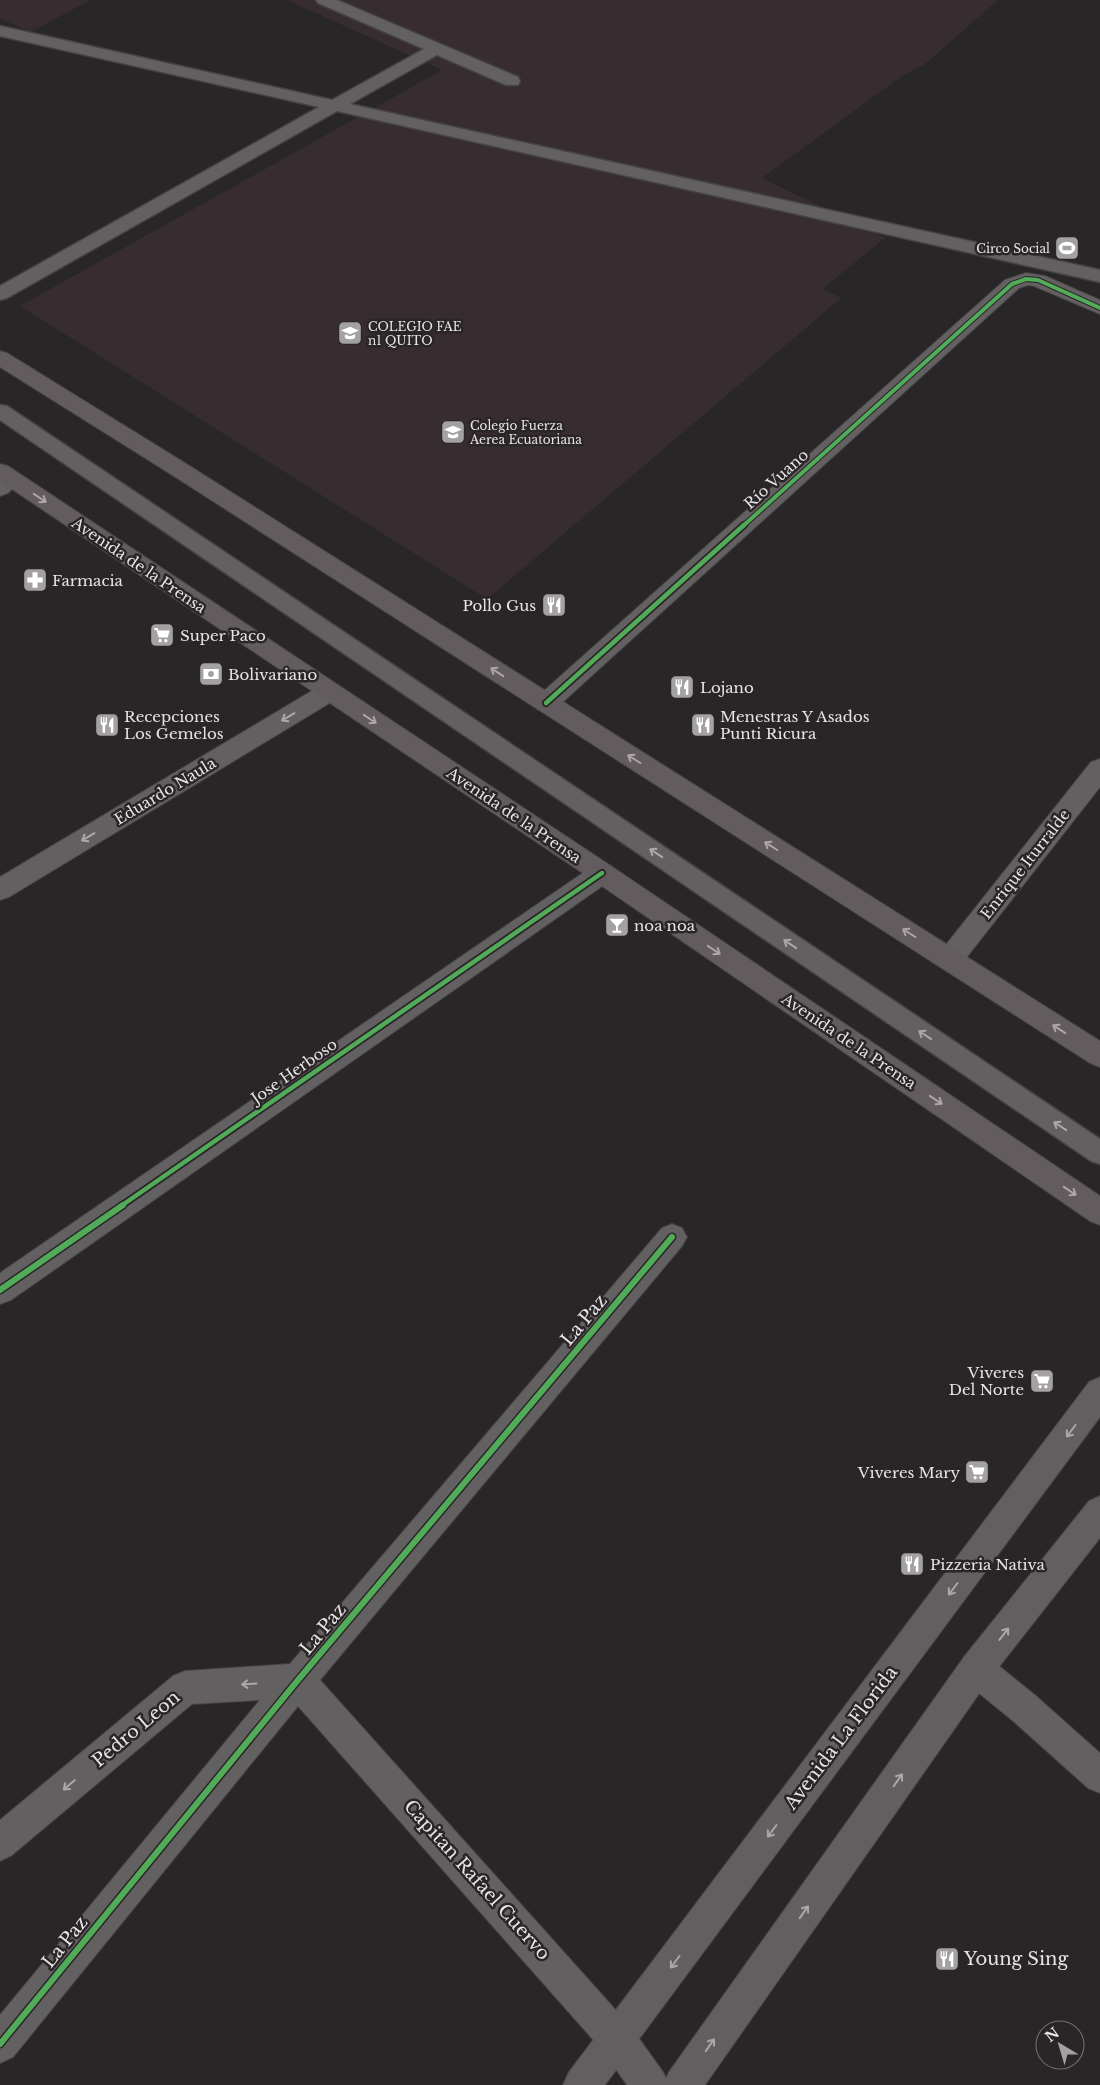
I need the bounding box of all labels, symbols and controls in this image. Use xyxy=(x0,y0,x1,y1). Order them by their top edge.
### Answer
sports icon: Circo Social xyxy=(1054,235,1080,261)
place label: Circo Social xyxy=(976,241,1050,256)
place label: COLEGIO FAE n1 QUITO xyxy=(368,319,462,348)
school or university icon: COLEGIO FAE n1 QUITO xyxy=(337,320,363,346)
place label: Colegio Fuerza Aerea Ecuatoriana xyxy=(469,418,582,447)
school or university icon: Colegio Fuerza Aerea Ecuatoriana xyxy=(440,419,466,445)
street label: Río Vuano xyxy=(740,445,812,513)
one-way arrow xyxy=(33,493,47,503)
street label: Avenida de la Prensa xyxy=(67,512,210,617)
pharmacy icon: Farmacia xyxy=(22,567,48,593)
place label: Farmacia xyxy=(52,571,124,590)
restaurant icon: Pollo Gus xyxy=(541,592,567,618)
place label: Pollo Gus xyxy=(463,596,536,615)
supermarket icon: Super Paco xyxy=(149,622,175,648)
place label: Super Paco xyxy=(180,626,266,645)
bank icon: Bolivariano xyxy=(198,661,224,687)
place label: Bolivariano xyxy=(228,665,317,684)
one-way arrow xyxy=(490,667,504,677)
restaurant icon: Lojano xyxy=(669,674,695,700)
place label: Lojano xyxy=(700,678,754,697)
place label: Recepciones Los Gemelos xyxy=(124,707,224,743)
place label: Menestras Y Asados Punti Ricura xyxy=(720,707,870,743)
restaurant icon: Recepciones Los Gemelos xyxy=(94,712,120,738)
restaurant icon: Menestras Y Asados Punti Ricura xyxy=(690,712,716,738)
one-way arrow xyxy=(281,713,295,723)
one-way arrow xyxy=(363,714,377,724)
street label: Eduardo Naula xyxy=(111,753,220,829)
one-way arrow xyxy=(627,754,641,765)
street label: Avenida de la Prensa xyxy=(442,762,585,867)
street label: Enrique Iturralde xyxy=(976,805,1074,923)
one-way arrow xyxy=(82,832,96,842)
one-way arrow xyxy=(765,841,779,851)
one-way arrow xyxy=(649,848,663,858)
bar icon: noa noa xyxy=(604,912,630,938)
place label: noa noa xyxy=(634,916,696,935)
one-way arrow xyxy=(902,928,916,938)
one-way arrow xyxy=(784,939,798,949)
one-way arrow xyxy=(707,945,721,955)
street label: Avenida de la Prensa xyxy=(777,988,920,1093)
one-way arrow xyxy=(1052,1023,1066,1034)
one-way arrow xyxy=(918,1030,932,1040)
street label: Jose Herboso xyxy=(246,1034,341,1109)
one-way arrow xyxy=(928,1095,942,1105)
one-way arrow xyxy=(1053,1121,1067,1131)
one-way arrow xyxy=(1063,1186,1077,1196)
street label: La Paz xyxy=(556,1290,612,1350)
place label: Viveres Del Norte xyxy=(949,1363,1024,1399)
supermarket icon: Viveres Del Norte xyxy=(1029,1368,1055,1394)
one-way arrow xyxy=(1066,1424,1076,1438)
supermarket icon: Viveres Mary xyxy=(964,1459,990,1485)
place label: Viveres Mary xyxy=(857,1463,960,1482)
restaurant icon: Pizzeria Nativa xyxy=(899,1551,925,1577)
place label: Pizzeria Nativa xyxy=(930,1555,1045,1574)
one-way arrow xyxy=(948,1582,958,1596)
street label: La Paz xyxy=(295,1599,351,1659)
one-way arrow xyxy=(998,1628,1009,1641)
street label: Avenida La Florida xyxy=(779,1662,902,1815)
one-way arrow xyxy=(241,1679,257,1688)
street label: Pedro Leon xyxy=(88,1686,184,1772)
one-way arrow xyxy=(893,1773,903,1787)
one-way arrow xyxy=(63,1779,76,1790)
street label: Capitan Rafael Cuervo xyxy=(399,1795,555,1965)
one-way arrow xyxy=(767,1824,777,1838)
one-way arrow xyxy=(799,1906,809,1920)
street label: La Paz xyxy=(38,1912,92,1972)
restaurant icon: Young Sing xyxy=(934,1946,960,1972)
place label: Young Sing xyxy=(963,1948,1069,1970)
one-way arrow xyxy=(669,1955,680,1968)
north arrow xyxy=(1035,2020,1085,2070)
text: N xyxy=(1041,2024,1063,2046)
one-way arrow xyxy=(705,2039,716,2052)

